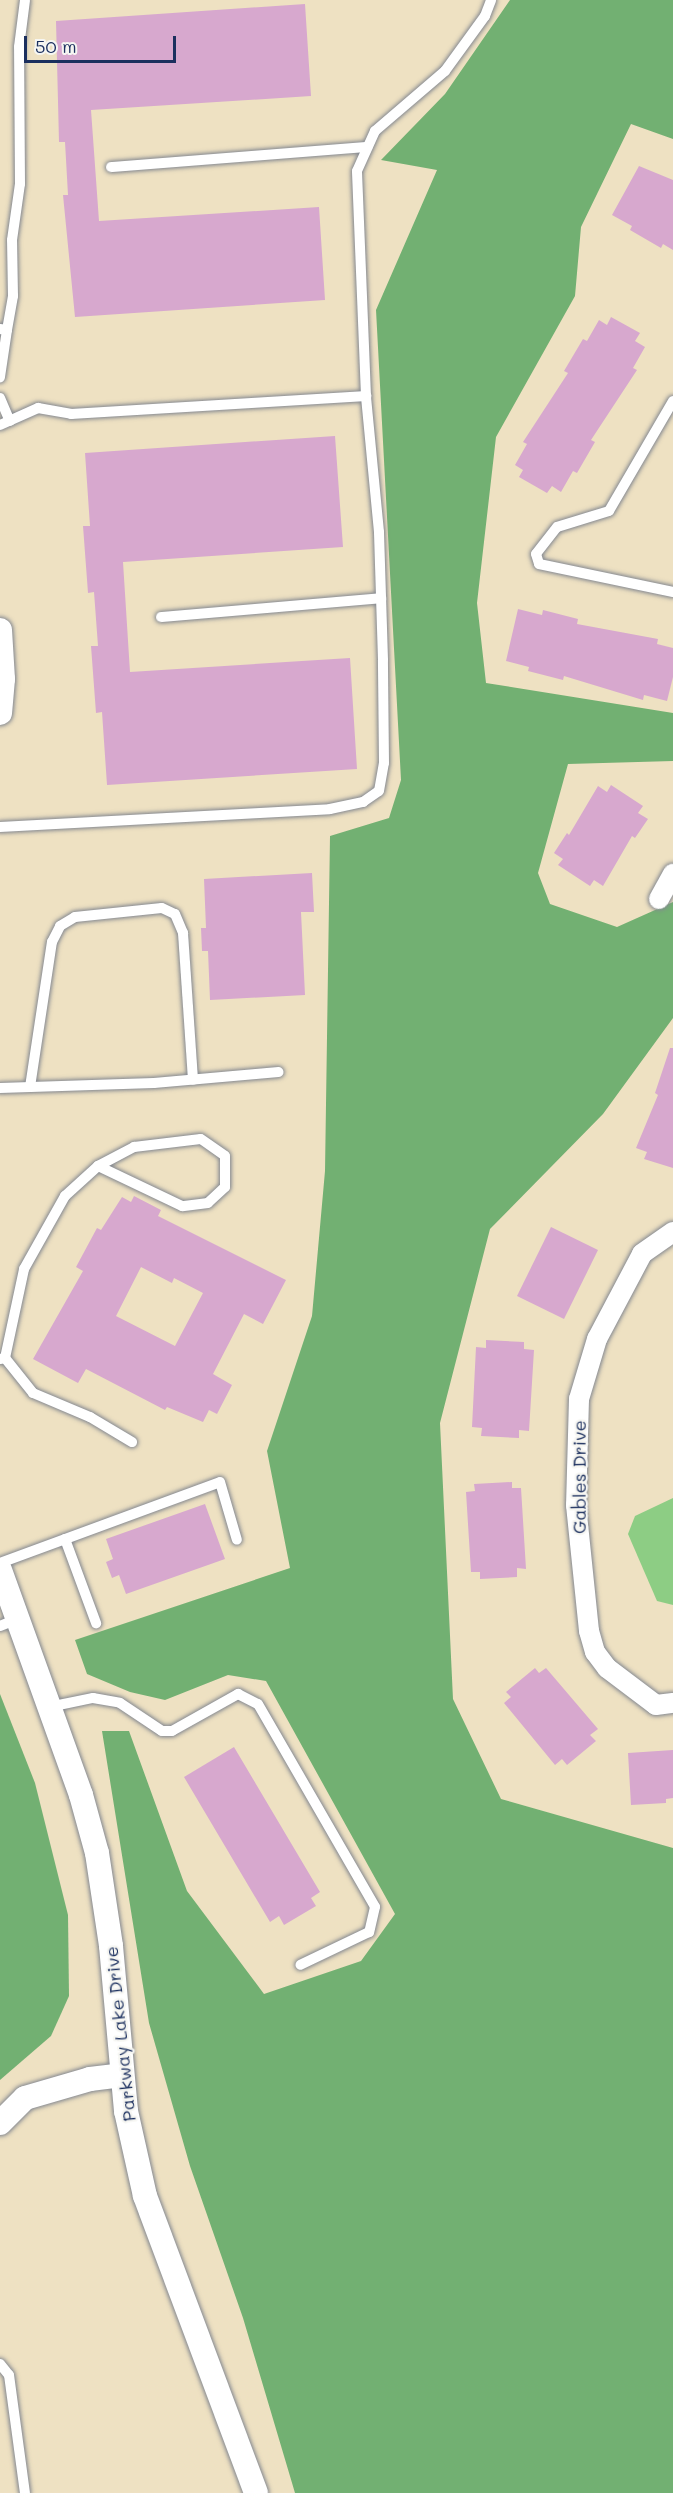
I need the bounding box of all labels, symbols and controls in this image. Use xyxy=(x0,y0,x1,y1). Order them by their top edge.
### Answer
scale bar xyxy=(27,24,178,62)
text: 50 m xyxy=(35,34,77,58)
street label: Gables Drive xyxy=(568,1420,590,1534)
street label: Parkway Lake Drive xyxy=(100,1945,140,2123)

